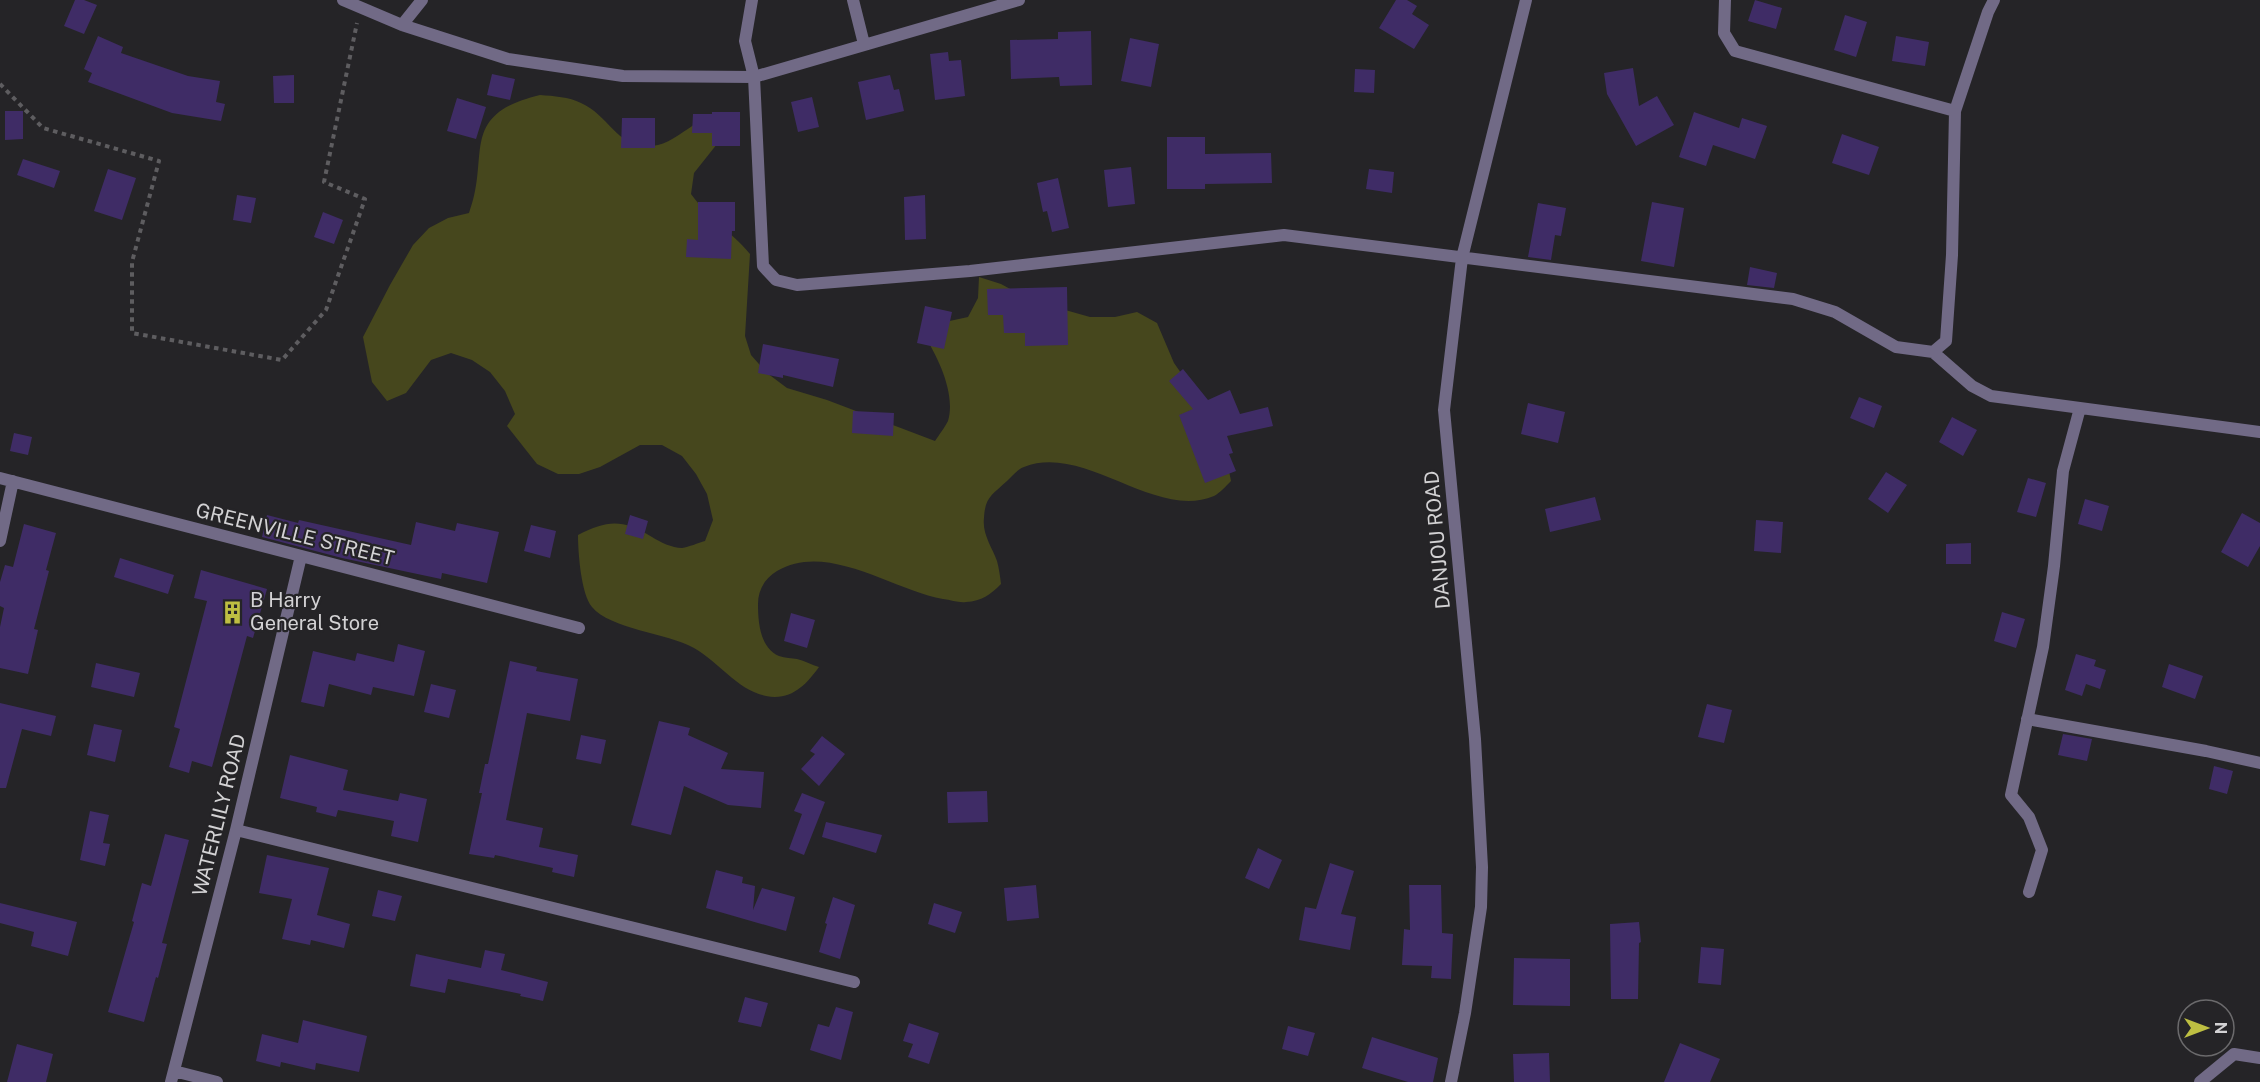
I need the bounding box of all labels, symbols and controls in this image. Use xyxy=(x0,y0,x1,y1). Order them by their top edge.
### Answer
street label: DANJOU ROAD xyxy=(1419,470,1455,610)
street label: GREENVILLE STREET xyxy=(193,498,397,570)
place label: B Harry General Store xyxy=(250,588,379,635)
building icon: B Harry General Store xyxy=(219,599,245,625)
street label: WATERLILY ROAD xyxy=(187,731,251,899)
north arrow xyxy=(2176,998,2236,1058)
text: N xyxy=(2211,1022,2230,1034)

